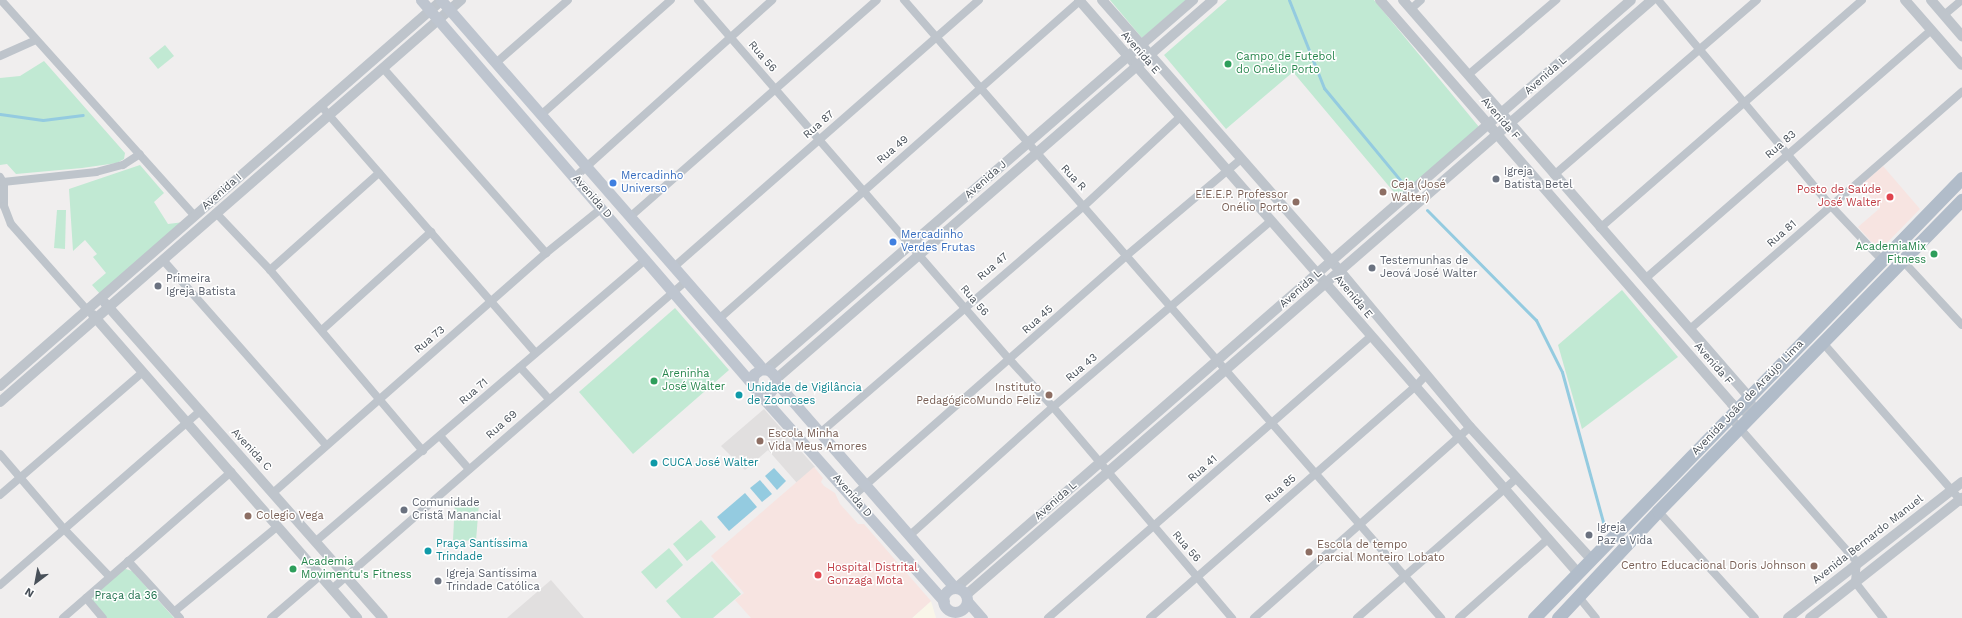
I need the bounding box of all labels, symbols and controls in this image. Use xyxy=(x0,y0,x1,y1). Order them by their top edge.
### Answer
street label: Avenida E xyxy=(1118,29,1162,77)
street label: Rua 56 xyxy=(745,39,779,75)
place label: Campo de Futebol do Onélio Porto xyxy=(1236,51,1335,77)
street label: Avenida L xyxy=(1522,54,1570,98)
marker: Campo de Futebol do Onélio Porto xyxy=(1223,59,1233,69)
street label: Avenida F xyxy=(1478,95,1522,143)
street label: Rua 87 xyxy=(801,108,837,142)
street label: Rua 83 xyxy=(1763,128,1799,162)
street label: Rua 49 xyxy=(874,133,912,167)
street label: Avenida J xyxy=(962,158,1010,202)
street label: Rua R xyxy=(1058,162,1088,194)
place label: Igreja Batista Betel xyxy=(1504,166,1573,192)
place label: Mercadinho Universo xyxy=(621,170,683,196)
street label: Avenida I xyxy=(199,171,245,213)
street label: Avenida D xyxy=(569,172,615,222)
marker: Igreja Batista Betel xyxy=(1491,174,1501,184)
marker: Mercadinho Universo xyxy=(608,178,618,188)
place label: Ceja (José Walter) xyxy=(1391,179,1446,205)
place label: Posto de Saúde José Walter xyxy=(1797,184,1881,210)
marker: Ceja (José Walter) xyxy=(1378,187,1388,197)
place label: E.E.E.P. Professor Onélio Porto xyxy=(1195,189,1288,215)
marker: Posto de Saúde José Walter xyxy=(1884,191,1896,203)
marker: E.E.E.P. Professor Onélio Porto xyxy=(1291,197,1301,207)
street label: Rua 81 xyxy=(1764,218,1800,250)
place label: Mercadinho Verdes Frutas xyxy=(901,229,975,255)
marker: Mercadinho Verdes Frutas xyxy=(888,237,898,247)
place label: AcademiaMix Fitness xyxy=(1855,241,1926,267)
marker: AcademiaMix Fitness xyxy=(1929,249,1939,259)
street label: Rua 47 xyxy=(975,250,1011,284)
place label: Testemunhas de Jeová José Walter xyxy=(1380,255,1478,281)
marker: Testemunhas de Jeová José Walter xyxy=(1367,263,1377,273)
street label: Avenida L xyxy=(1277,267,1325,311)
place label: Primeira Igreja Batista xyxy=(166,273,236,299)
street label: Avenida E xyxy=(1331,273,1375,321)
marker: Primeira Igreja Batista xyxy=(153,281,163,291)
street label: Rua 56 xyxy=(957,283,991,319)
street label: Rua 45 xyxy=(1020,303,1056,337)
street label: Rua 73 xyxy=(412,323,448,357)
street label: Avenida João de Araújo Lima xyxy=(1689,337,1807,459)
street label: Avenida F xyxy=(1691,340,1735,388)
street label: Rua 43 xyxy=(1064,351,1100,385)
place label: Areninha José Walter xyxy=(662,368,726,394)
street label: Rua 71 xyxy=(457,376,491,408)
marker: Areninha José Walter xyxy=(649,376,659,386)
place label: Unidade de Vigilância de Zoonoses xyxy=(747,382,862,408)
place label: Instituto PedagógicoMundo Feliz xyxy=(916,382,1041,408)
marker: Unidade de Vigilância de Zoonoses xyxy=(734,390,744,400)
marker: Instituto PedagógicoMundo Feliz xyxy=(1044,390,1054,400)
street label: Rua 69 xyxy=(484,408,520,442)
street label: Avenida C xyxy=(228,426,274,474)
place label: Escola Minha Vida Meus Amores xyxy=(768,428,868,454)
marker: Escola Minha Vida Meus Amores xyxy=(755,436,765,446)
street label: Rua 41 xyxy=(1186,453,1220,485)
place label: CUCA José Walter xyxy=(662,456,759,470)
marker: CUCA José Walter xyxy=(649,458,659,468)
street label: Avenida D xyxy=(829,471,875,521)
street label: Rua 85 xyxy=(1263,472,1299,506)
street label: Avenida L xyxy=(1032,479,1080,523)
street label: Avenida Bernardo Manuel xyxy=(1810,493,1926,587)
place label: Comunidade Cristã Manancial xyxy=(412,497,501,523)
marker: Comunidade Cristã Manancial xyxy=(399,505,409,515)
place label: Colegio Vega xyxy=(256,509,324,523)
marker: Colegio Vega xyxy=(243,511,253,521)
place label: Igreja Paz e Vida xyxy=(1597,522,1653,548)
street label: Rua 56 xyxy=(1169,529,1203,565)
marker: Igreja Paz e Vida xyxy=(1584,530,1594,540)
place label: Praça Santíssima Trindade xyxy=(436,538,528,564)
place label: Escola de tempo parcial Monteiro Lobato xyxy=(1317,539,1445,565)
marker: Praça Santíssima Trindade xyxy=(423,546,433,556)
marker: Escola de tempo parcial Monteiro Lobato xyxy=(1304,547,1314,557)
place label: Academia Movimentu's Fitness xyxy=(301,556,411,582)
place label: Centro Educacional Doris Johnson xyxy=(1620,559,1806,573)
marker: Centro Educacional Doris Johnson xyxy=(1809,561,1819,571)
north arrow xyxy=(16,562,56,602)
place label: Hospital Distrital Gonzaga Mota xyxy=(827,562,918,588)
marker: Academia Movimentu's Fitness xyxy=(288,564,298,574)
place label: Igreja Santíssima Trindade Católica xyxy=(446,568,540,594)
marker: Hospital Distrital Gonzaga Mota xyxy=(812,569,824,581)
marker: Igreja Santíssima Trindade Católica xyxy=(433,576,443,586)
text: N xyxy=(22,585,36,600)
park label: Praça da 36 xyxy=(94,589,158,603)

